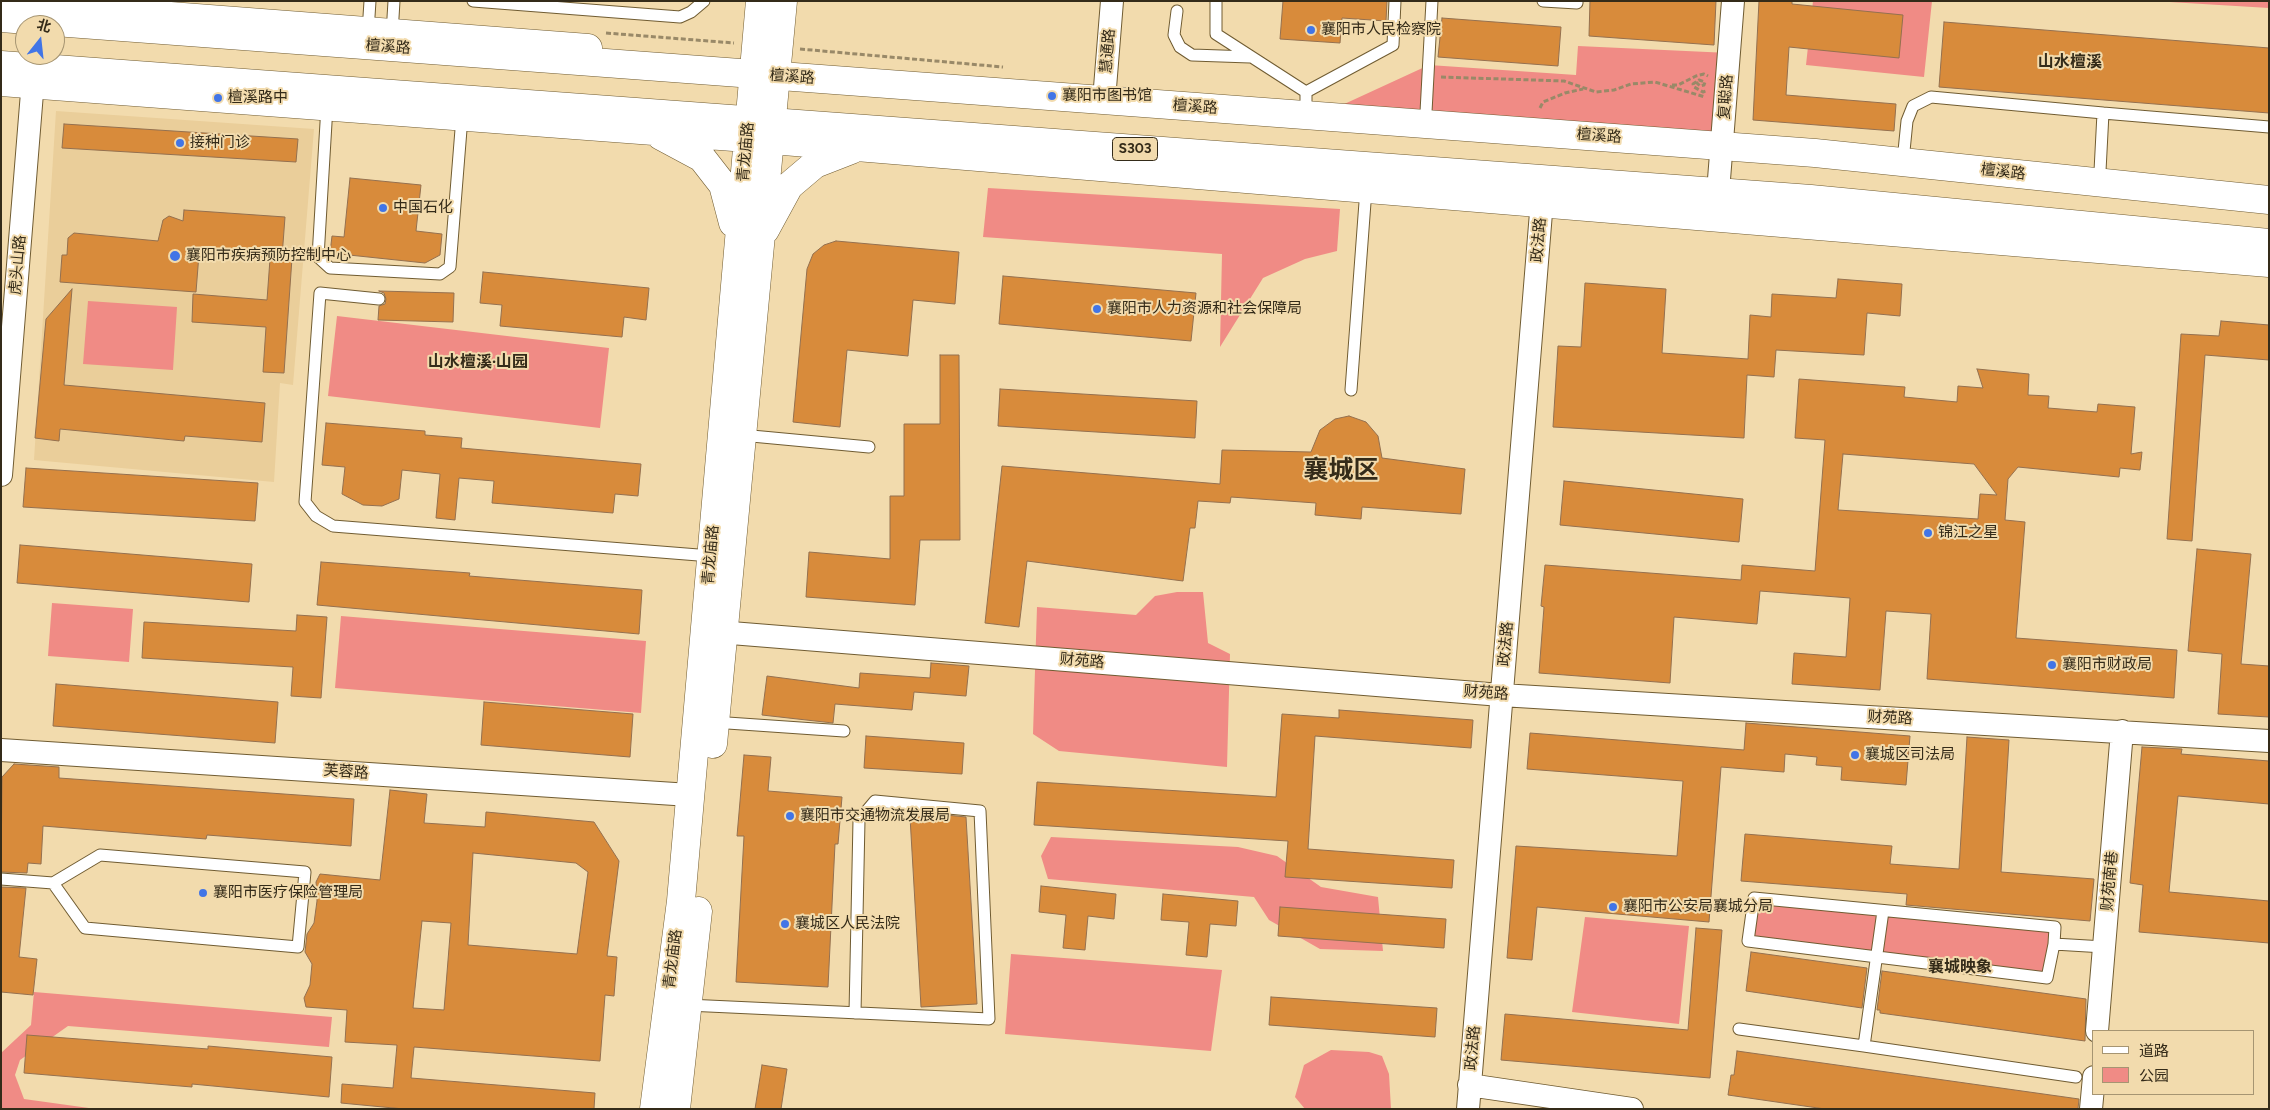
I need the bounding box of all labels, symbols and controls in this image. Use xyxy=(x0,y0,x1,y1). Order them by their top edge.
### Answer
north arrow xyxy=(15,15,65,65)
text: 北 xyxy=(35,16,53,36)
place label: 襄阳市人民检察院 xyxy=(1321,21,1441,39)
marker: 襄阳市人民检察院 xyxy=(1305,24,1317,36)
street label: 慧通路 xyxy=(1097,28,1119,74)
street label: 檀溪路 xyxy=(365,36,411,58)
district label: 山水檀溪 xyxy=(2038,52,2102,72)
street label: 檀溪路 xyxy=(769,66,815,88)
street label: 复聪路 xyxy=(1715,74,1737,120)
place label: 襄阳市图书馆 xyxy=(1062,87,1152,105)
place label: 檀溪路中 xyxy=(228,89,288,107)
marker: 襄阳市图书馆 xyxy=(1046,90,1058,102)
marker: 檀溪路中 xyxy=(212,92,224,104)
street label: 檀溪路 xyxy=(1172,96,1218,118)
street label: 青龙庙路 xyxy=(734,121,758,183)
street label: 檀溪路 xyxy=(1576,125,1622,147)
place label: 接种门诊 xyxy=(190,134,250,152)
marker: 接种门诊 xyxy=(174,137,186,149)
road number: S303 xyxy=(1112,138,1158,160)
street label: 檀溪路 xyxy=(1980,161,2026,183)
place label: 中国石化 xyxy=(393,199,453,217)
marker: 中国石化 xyxy=(377,202,389,214)
street label: 政法路 xyxy=(1528,217,1550,263)
street label: 虎头山路 xyxy=(6,234,30,296)
place label: 襄阳市疾病预防控制中心 xyxy=(186,247,351,265)
marker: 襄阳市疾病预防控制中心 xyxy=(168,249,182,263)
place label: 襄阳市人力资源和社会保障局 xyxy=(1107,300,1302,318)
marker: 襄阳市人力资源和社会保障局 xyxy=(1091,303,1103,315)
district label: 山水檀溪·山园 xyxy=(428,352,528,372)
district label: 襄城区 xyxy=(1304,456,1378,486)
street label: 青龙庙路 xyxy=(699,524,723,586)
place label: 锦江之星 xyxy=(1938,524,1998,542)
marker: 锦江之星 xyxy=(1922,527,1934,539)
street label: 政法路 xyxy=(1495,621,1517,667)
street label: 财苑路 xyxy=(1059,650,1105,672)
place label: 襄阳市财政局 xyxy=(2062,656,2152,674)
marker: 襄阳市财政局 xyxy=(2046,659,2058,671)
street label: 财苑路 xyxy=(1463,682,1509,704)
street label: 财苑路 xyxy=(1867,708,1913,728)
place label: 襄城区司法局 xyxy=(1865,746,1955,764)
marker: 襄城区司法局 xyxy=(1849,749,1861,761)
street label: 芙蓉路 xyxy=(323,761,369,783)
place label: 襄阳市交通物流发展局 xyxy=(800,807,950,825)
marker: 襄阳市交通物流发展局 xyxy=(784,810,796,822)
street label: 财苑南巷 xyxy=(2098,850,2122,912)
place label: 襄阳市医疗保险管理局 xyxy=(213,884,363,902)
marker: 襄阳市医疗保险管理局 xyxy=(197,887,209,899)
place label: 襄阳市公安局襄城分局 xyxy=(1623,898,1773,916)
marker: 襄阳市公安局襄城分局 xyxy=(1607,901,1619,913)
place label: 襄城区人民法院 xyxy=(795,915,900,933)
marker: 襄城区人民法院 xyxy=(779,918,791,930)
street label: 青龙庙路 xyxy=(660,928,686,990)
district label: 襄城映象 xyxy=(1928,957,1992,977)
street label: 政法路 xyxy=(1462,1025,1484,1071)
legend xyxy=(2092,1030,2255,1095)
text: 道路 xyxy=(2139,1042,2169,1060)
text: 公园 xyxy=(2139,1067,2169,1085)

